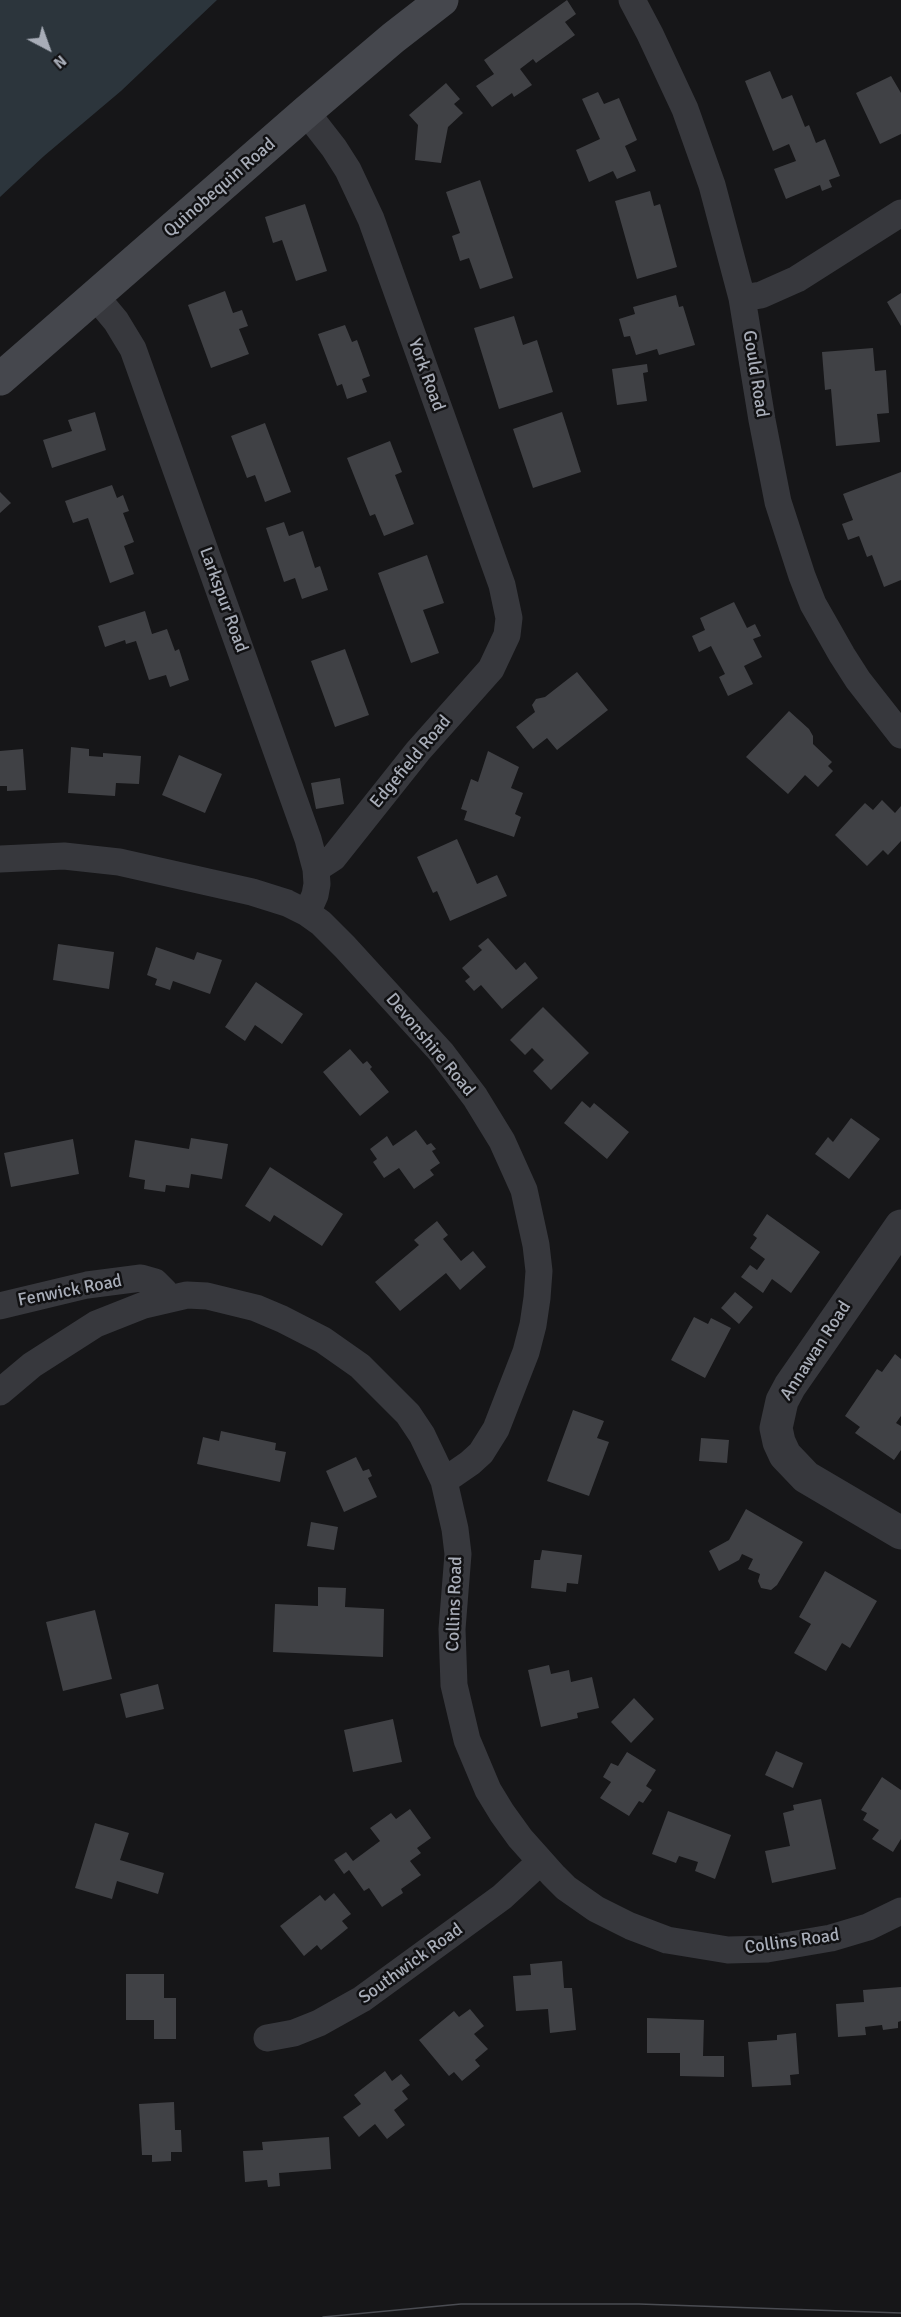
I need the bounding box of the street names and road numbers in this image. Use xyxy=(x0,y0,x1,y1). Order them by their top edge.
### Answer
street label: Quinobequin Road xyxy=(160,134,280,242)
street label: Gould Road xyxy=(737,329,773,419)
street label: York Road xyxy=(403,336,449,414)
street label: Larkspur Road xyxy=(194,544,252,656)
street label: Edgefield Road xyxy=(366,711,456,813)
street label: Devonshire Road xyxy=(381,989,479,1101)
street label: Fenwick Road xyxy=(16,1270,124,1312)
street label: Annawan Road xyxy=(776,1297,856,1405)
street label: Collins Road xyxy=(443,1556,467,1652)
street label: Southwick Road xyxy=(355,1919,467,2009)
street label: Collins Road xyxy=(743,1925,841,1959)

